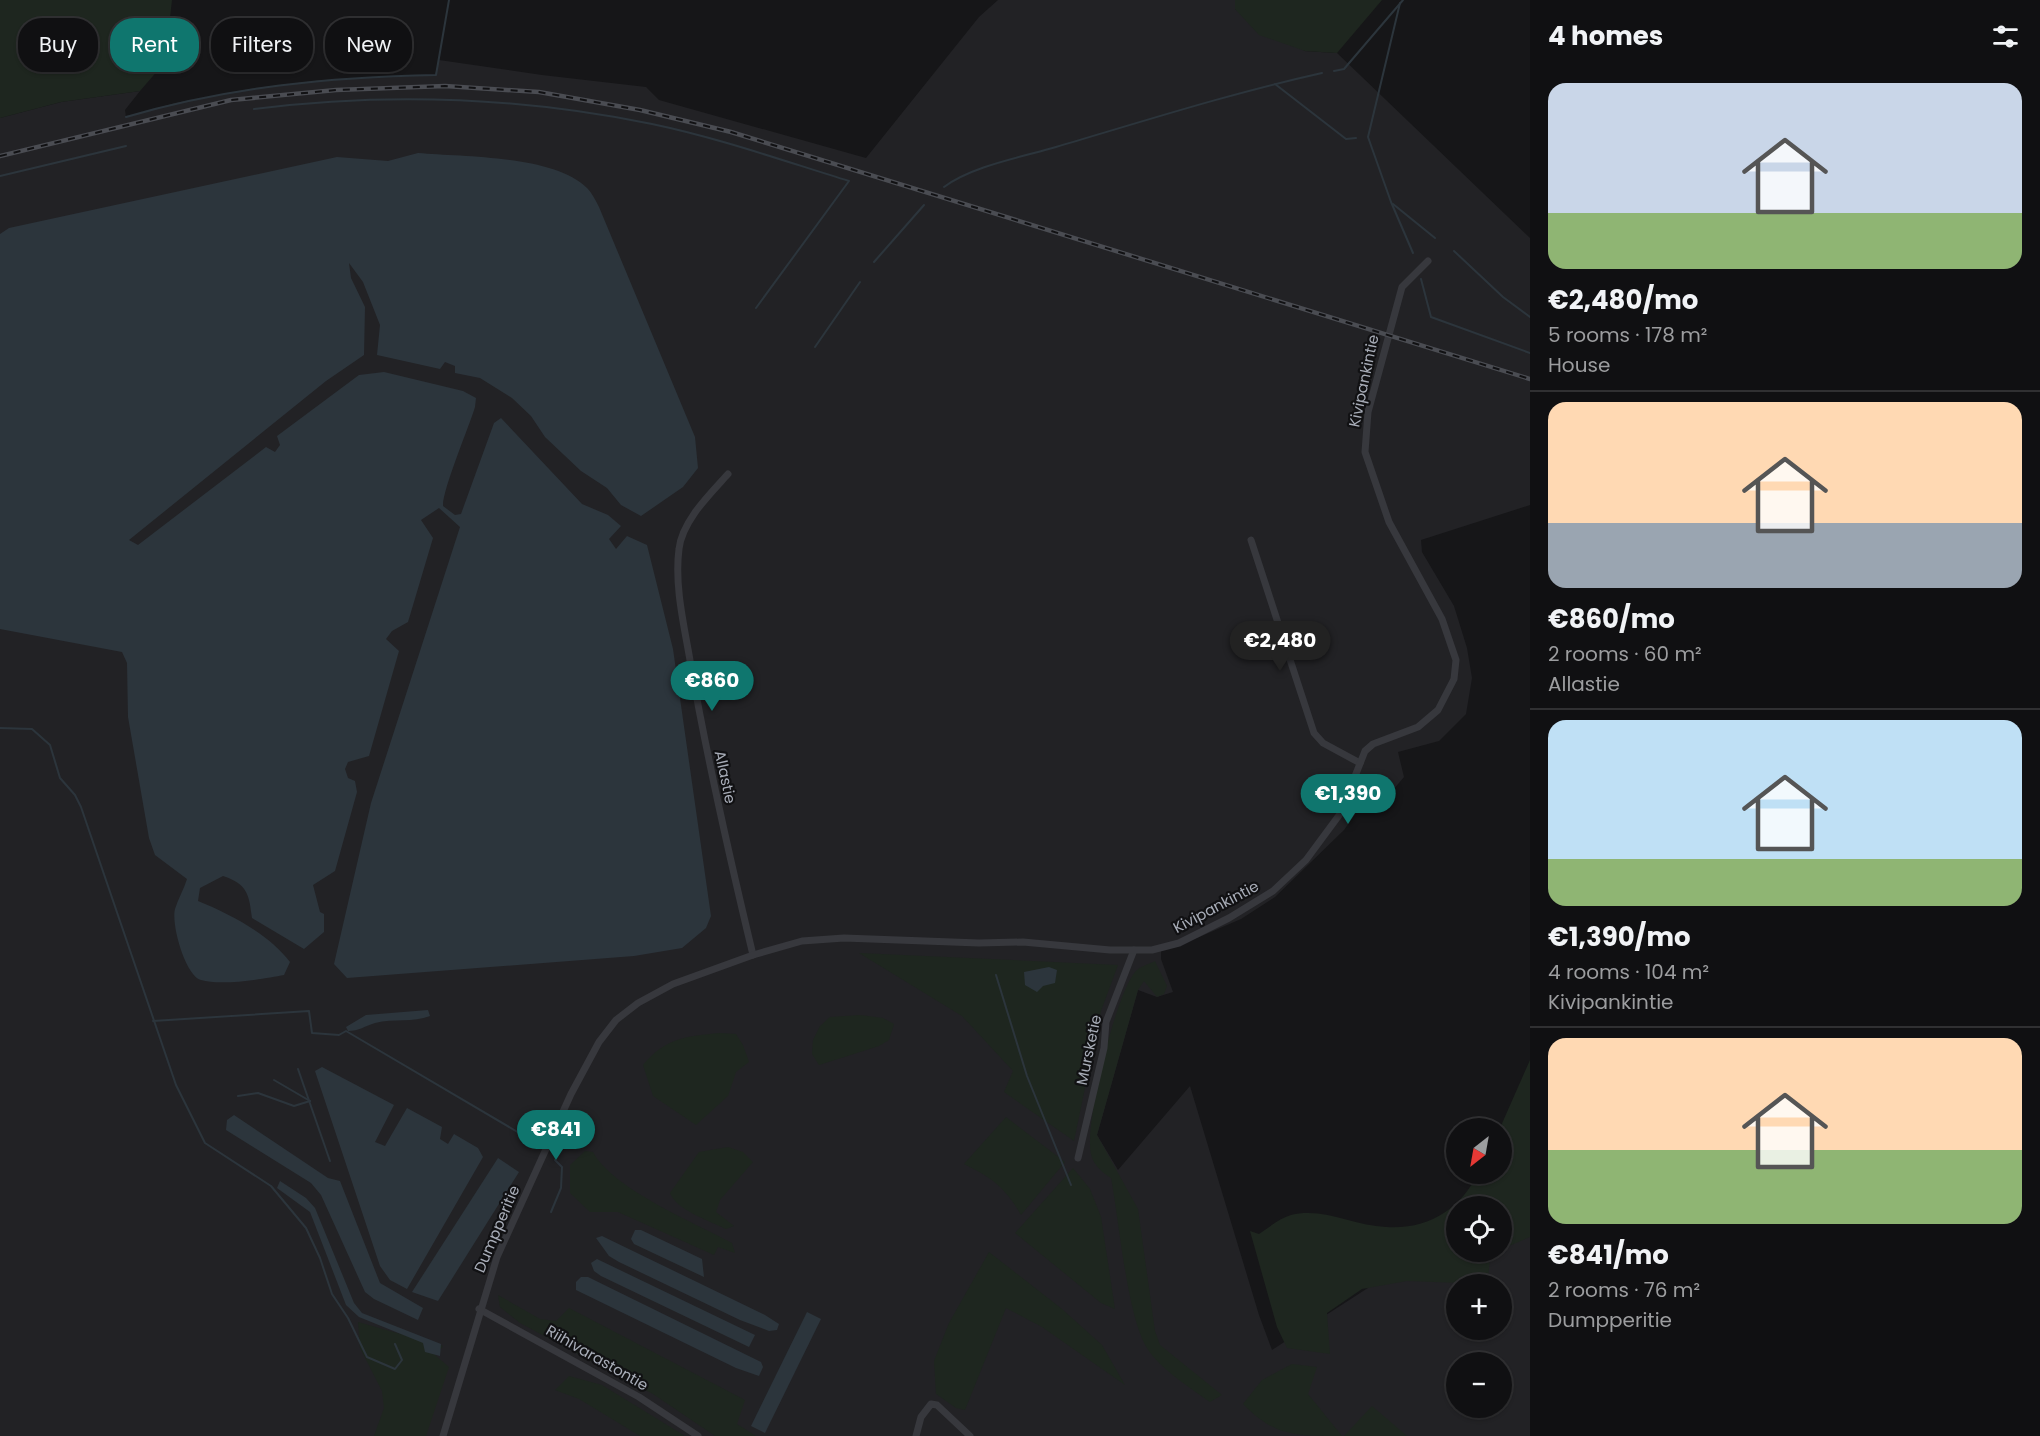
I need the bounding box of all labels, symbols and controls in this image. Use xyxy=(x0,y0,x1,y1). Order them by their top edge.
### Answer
chip: Buy xyxy=(18,18,98,72)
chip: Rent xyxy=(110,18,199,72)
chip: Filters xyxy=(211,18,313,72)
chip: New xyxy=(325,18,412,72)
text: 4 homes xyxy=(1548,18,1663,54)
icon: filters xyxy=(1989,20,2022,53)
icon: home xyxy=(1731,122,1839,230)
text: €2,480/mo xyxy=(1548,282,1698,318)
text: 5 rooms · 178 m² xyxy=(1548,321,1707,349)
street label: Kivipankintie xyxy=(1343,333,1384,429)
text: House xyxy=(1548,351,1610,379)
icon: home xyxy=(1731,441,1839,549)
text: €860/mo xyxy=(1548,601,1675,637)
pin: €2,480 xyxy=(1231,621,1329,672)
text: €2,480 xyxy=(1244,626,1316,654)
text: 2 rooms · 60 m² xyxy=(1548,640,1702,668)
pin: €860 xyxy=(676,661,748,712)
text: €860 xyxy=(685,666,739,694)
text: Allastie xyxy=(1548,670,1620,698)
street label: Allastie xyxy=(710,748,741,805)
icon: home xyxy=(1731,759,1839,867)
pin: €1,390 xyxy=(1299,774,1397,825)
text: €1,390 xyxy=(1315,779,1381,807)
street label: Kivipankintie xyxy=(1169,875,1262,938)
text: €1,390/mo xyxy=(1548,919,1690,955)
text: 4 rooms · 104 m² xyxy=(1548,958,1709,986)
text: Kivipankintie xyxy=(1548,988,1674,1016)
street label: Mursketie xyxy=(1071,1013,1106,1087)
icon: home xyxy=(1731,1077,1839,1185)
pin: €841 xyxy=(520,1110,592,1161)
text: €841 xyxy=(531,1115,581,1143)
north arrow xyxy=(1446,1118,1512,1184)
map controls xyxy=(1446,1118,1512,1418)
street label: Dumpperitie xyxy=(469,1182,524,1276)
button: locate xyxy=(1446,1196,1512,1262)
text: €841/mo xyxy=(1548,1237,1669,1273)
button: + xyxy=(1446,1274,1512,1340)
text: 2 rooms · 76 m² xyxy=(1548,1276,1700,1304)
text: Dumpperitie xyxy=(1548,1306,1672,1334)
street label: Riihivarastontie xyxy=(542,1320,652,1395)
button: − xyxy=(1446,1352,1512,1418)

